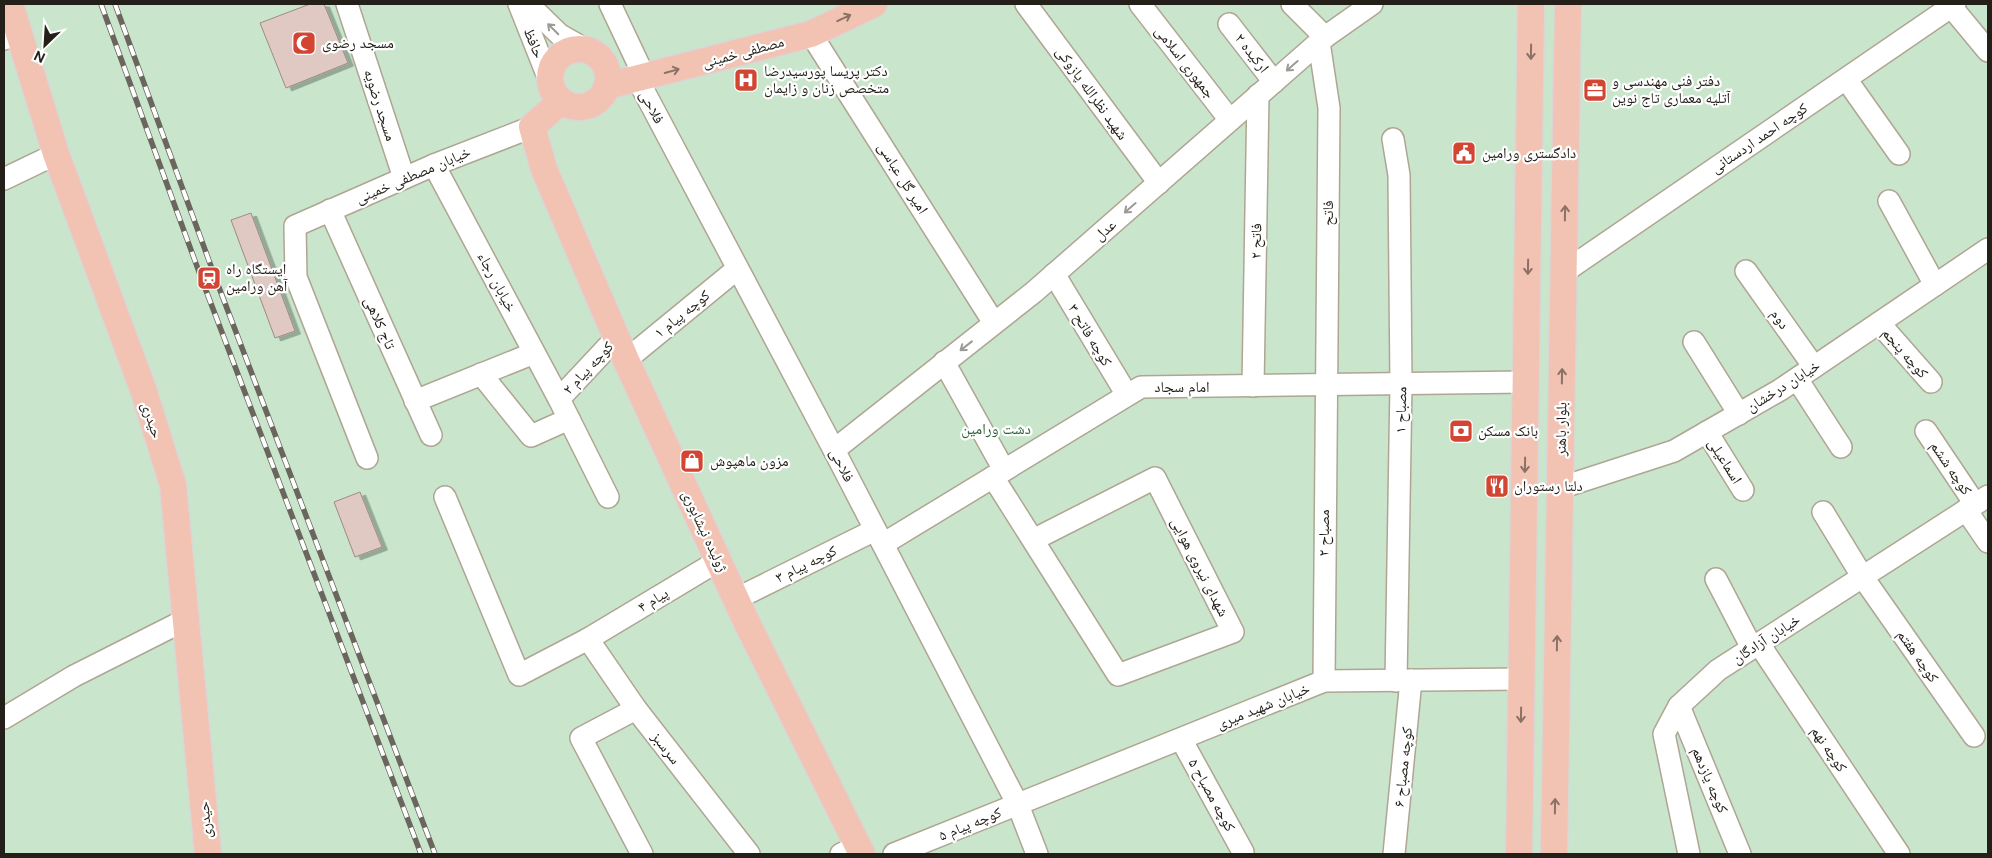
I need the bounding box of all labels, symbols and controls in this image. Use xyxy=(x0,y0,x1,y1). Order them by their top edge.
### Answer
one-way arrow xyxy=(836,13,851,23)
north arrow xyxy=(20,20,70,70)
street label: جمهوری اسلامی xyxy=(1150,21,1220,103)
one-way arrow xyxy=(547,23,559,35)
street label: حافظ xyxy=(519,25,549,62)
street label: ارکیده ۲ xyxy=(1230,29,1274,77)
mosque icon: مسجد رضوی xyxy=(291,30,317,56)
street label: مصطفی خمینی xyxy=(700,31,786,73)
place label: مسجد رضوی xyxy=(322,33,394,53)
street label: شهید نظرالله پازوکی xyxy=(1051,42,1133,144)
one-way arrow xyxy=(1526,44,1536,60)
text: N xyxy=(31,46,48,67)
one-way arrow xyxy=(1286,60,1299,71)
place label: دکتر پریسا پورسیدرضا متخصص زنان و زایمان xyxy=(764,61,889,98)
one-way arrow xyxy=(663,66,679,75)
street label: مسجد رضویه xyxy=(359,67,401,144)
hospital icon: دکتر پریسا پورسیدرضا متخصص زنان و زایمان xyxy=(733,67,759,93)
place label: دفتر فنی مهندسی و آتلیه معماری تاج نوین xyxy=(1612,71,1731,108)
office icon: دفتر فنی مهندسی و آتلیه معماری تاج نوین xyxy=(1582,77,1608,103)
street label: فلاحی xyxy=(635,87,669,127)
street label: کوچه احمد اردستانی xyxy=(1707,98,1811,178)
street label: امیر گل عباسی xyxy=(873,138,933,218)
public building icon: دادگستری ورامین xyxy=(1451,140,1477,166)
street label: خیابان مصطفی خمینی xyxy=(352,142,474,208)
place label: دادگستری ورامین xyxy=(1482,143,1576,163)
street label: فاتح xyxy=(1318,200,1338,226)
one-way arrow xyxy=(1124,202,1137,213)
one-way arrow xyxy=(1560,205,1570,222)
street label: عدل xyxy=(1090,214,1121,245)
street label: فاتح ۲ xyxy=(1246,223,1266,259)
street label: خیابان رجاء xyxy=(473,249,521,316)
place label: ایستگاه راه آهن ورامین xyxy=(226,259,289,296)
one-way arrow xyxy=(1523,259,1533,275)
station icon: ایستگاه راه آهن ورامین xyxy=(196,265,222,291)
street label: کوچه پیام ۱ xyxy=(650,285,714,343)
street label: تاج کلاهی xyxy=(360,293,401,353)
street label: کوچه فاتح ۳ xyxy=(1064,300,1116,370)
street label: دوم xyxy=(1766,305,1794,333)
street label: کوچه پنجم xyxy=(1877,323,1933,383)
street label: کوچه پیام ۲ xyxy=(558,337,618,399)
one-way arrow xyxy=(959,340,972,351)
street label: خیابان درخشان xyxy=(1742,355,1824,417)
one-way arrow xyxy=(1557,368,1567,384)
street label: امام سجاد xyxy=(1154,377,1210,397)
street label: مصباح ۱ xyxy=(1391,386,1411,434)
street label: حیدری xyxy=(137,399,167,441)
street label: بلوار باهنر xyxy=(1551,402,1571,457)
bank icon: بانک مسکن xyxy=(1448,418,1474,444)
park label: دشت ورامین xyxy=(961,419,1031,439)
place label: بانک مسکن xyxy=(1478,421,1538,441)
street label: اسماعیلی xyxy=(1703,434,1747,488)
street label: کوچه ششم xyxy=(1926,437,1976,499)
street label: فلاحی xyxy=(825,445,859,485)
shop icon: مزون ماهپوش xyxy=(679,448,705,474)
place label: مزون ماهپوش xyxy=(710,451,789,471)
one-way arrow xyxy=(1520,456,1530,473)
restaurant icon: دلتا رستوران xyxy=(1484,473,1510,499)
place label: دلتا رستوران xyxy=(1514,476,1583,496)
street label: ژولیده نیشابوری xyxy=(677,487,733,575)
street label: مصباح ۲ xyxy=(1314,509,1334,556)
street label: شهدای نیروی هوایی xyxy=(1166,514,1234,620)
street label: کوچه پیام ۳ xyxy=(772,541,840,587)
street label: پیام ۴ xyxy=(634,583,672,617)
street label: خیابان آزادگان xyxy=(1728,609,1804,668)
street label: کوچه هفتم xyxy=(1893,626,1943,686)
one-way arrow xyxy=(1553,635,1562,651)
street label: خیابان شهید میری xyxy=(1213,678,1313,734)
one-way arrow xyxy=(1516,706,1526,723)
street label: کوچه نهم xyxy=(1806,722,1852,776)
street label: کوچه مصباح ۶ xyxy=(1389,726,1417,808)
street label: سرسبز xyxy=(646,727,685,769)
street label: کوچه یازدهم xyxy=(1687,744,1733,816)
street label: کوچه مصباح ۵ xyxy=(1184,755,1240,835)
one-way arrow xyxy=(1550,798,1559,814)
street label: حیدری xyxy=(193,800,217,839)
street label: کوچه پیام ۵ xyxy=(936,802,1004,846)

